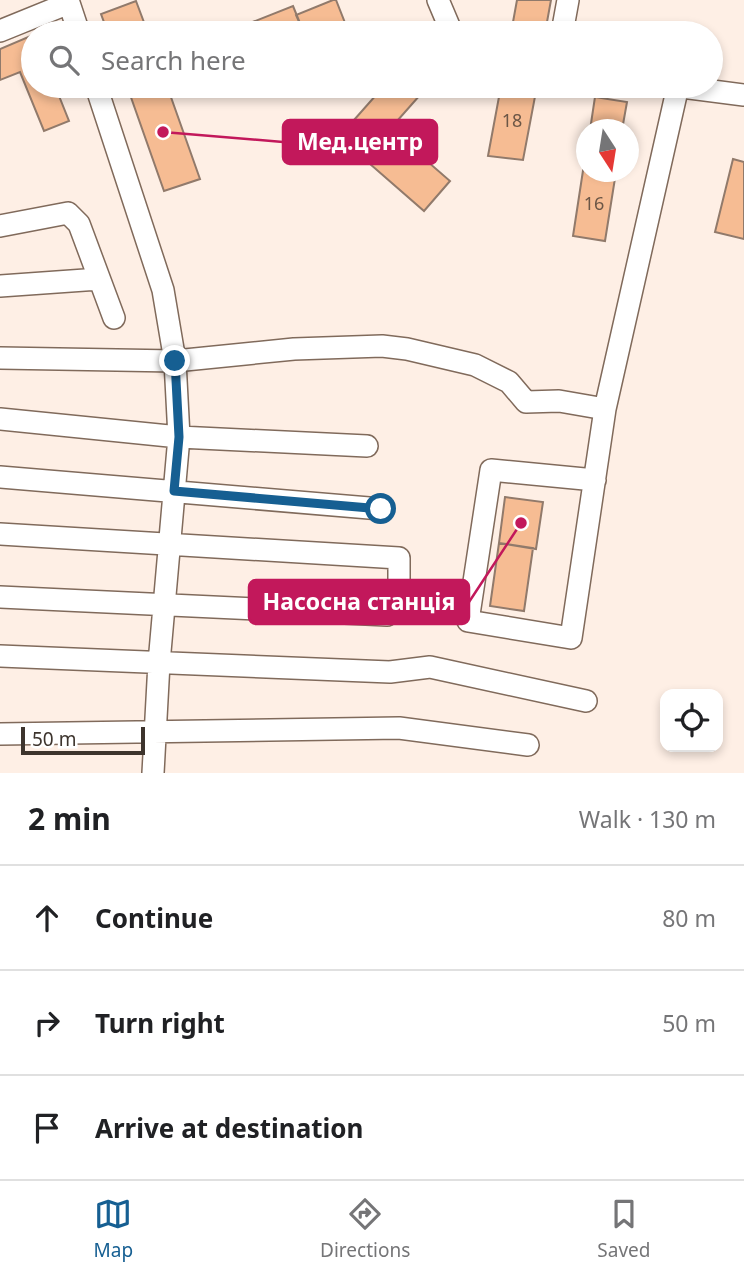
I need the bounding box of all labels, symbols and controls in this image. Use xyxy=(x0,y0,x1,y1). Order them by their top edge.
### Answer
search box xyxy=(21,21,723,98)
icon: search xyxy=(45,41,83,79)
text: Search here xyxy=(101,42,246,78)
house number: 18 xyxy=(502,108,522,132)
north arrow xyxy=(576,119,639,182)
callout: Мед.центр xyxy=(283,120,437,164)
text: Мед.центр xyxy=(297,125,423,157)
house number: 16 xyxy=(584,191,604,215)
route end xyxy=(159,345,190,376)
route start xyxy=(365,493,396,524)
callout: Насосна станція xyxy=(249,580,469,624)
text: Насосна станція xyxy=(263,585,455,617)
map controls xyxy=(660,689,723,752)
button: locate xyxy=(660,689,723,752)
scale bar xyxy=(21,724,145,756)
text: 50 m xyxy=(32,726,76,752)
text: 2 min xyxy=(28,798,111,839)
text: Walk · 130 m xyxy=(579,803,716,835)
icon: ahead xyxy=(28,899,66,937)
text: Continue xyxy=(95,900,213,936)
text: 80 m xyxy=(662,902,716,934)
icon: right xyxy=(28,1004,66,1042)
text: Turn right xyxy=(95,1005,225,1041)
text: 50 m xyxy=(662,1007,716,1039)
icon: arrive xyxy=(28,1109,66,1147)
text: Arrive at destination xyxy=(95,1110,364,1146)
tab: Map xyxy=(94,1195,133,1263)
tab: Directions xyxy=(320,1195,410,1263)
tab: Saved xyxy=(597,1195,650,1263)

